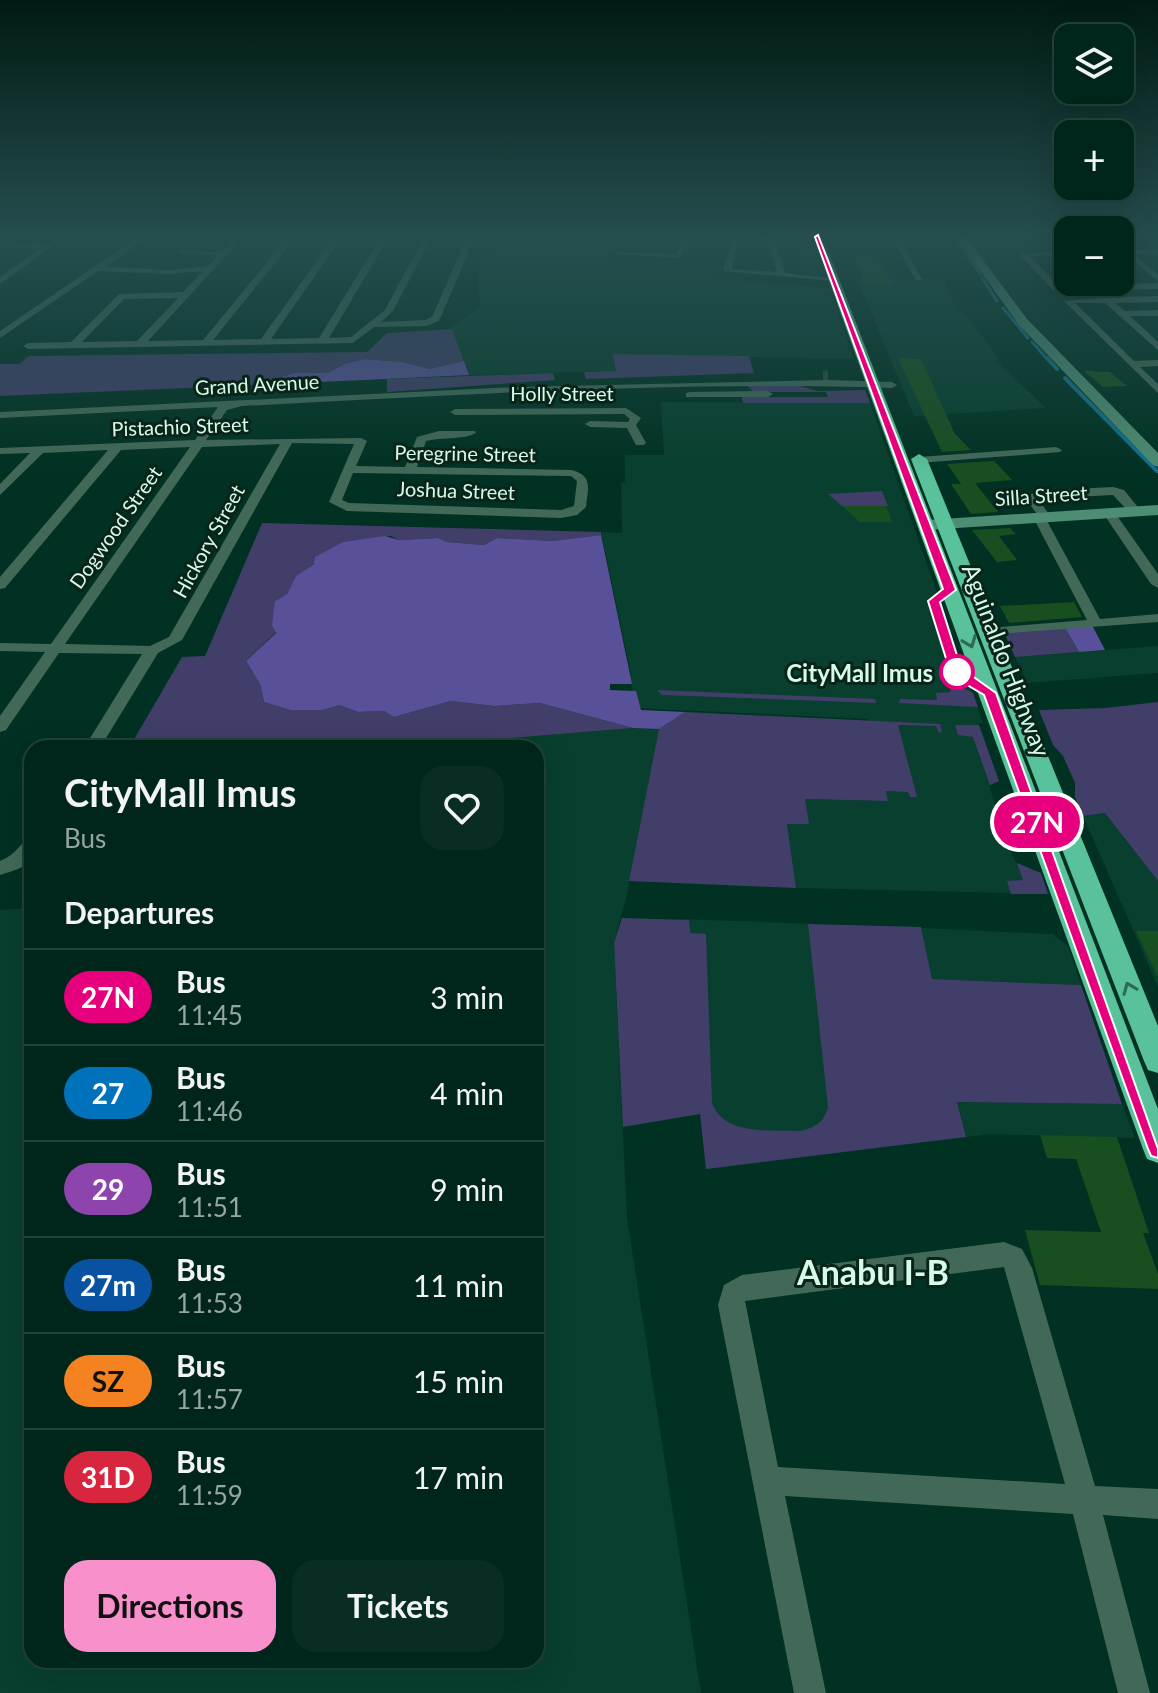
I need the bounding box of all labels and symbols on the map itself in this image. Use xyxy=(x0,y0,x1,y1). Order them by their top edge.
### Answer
street label: Grand Avenue xyxy=(194,369,320,399)
street label: Holly Street xyxy=(510,381,614,405)
street label: Pistachio Street xyxy=(111,412,249,440)
street label: Peregrine Street xyxy=(394,440,536,466)
street label: Dogwood Street xyxy=(64,461,166,593)
street label: Joshua Street xyxy=(397,476,515,504)
street label: Hickory Street xyxy=(167,480,249,602)
street label: Silla Street xyxy=(994,480,1088,510)
street label: Aguinaldo Highway xyxy=(957,559,1057,761)
one-way arrow xyxy=(960,634,977,648)
marker: CityMall Imus xyxy=(940,655,974,689)
place label: CityMall Imus xyxy=(786,658,933,687)
line badge: 27N xyxy=(991,796,1083,848)
one-way arrow xyxy=(1122,982,1139,996)
district label: Anabu I-B xyxy=(796,1251,949,1292)

